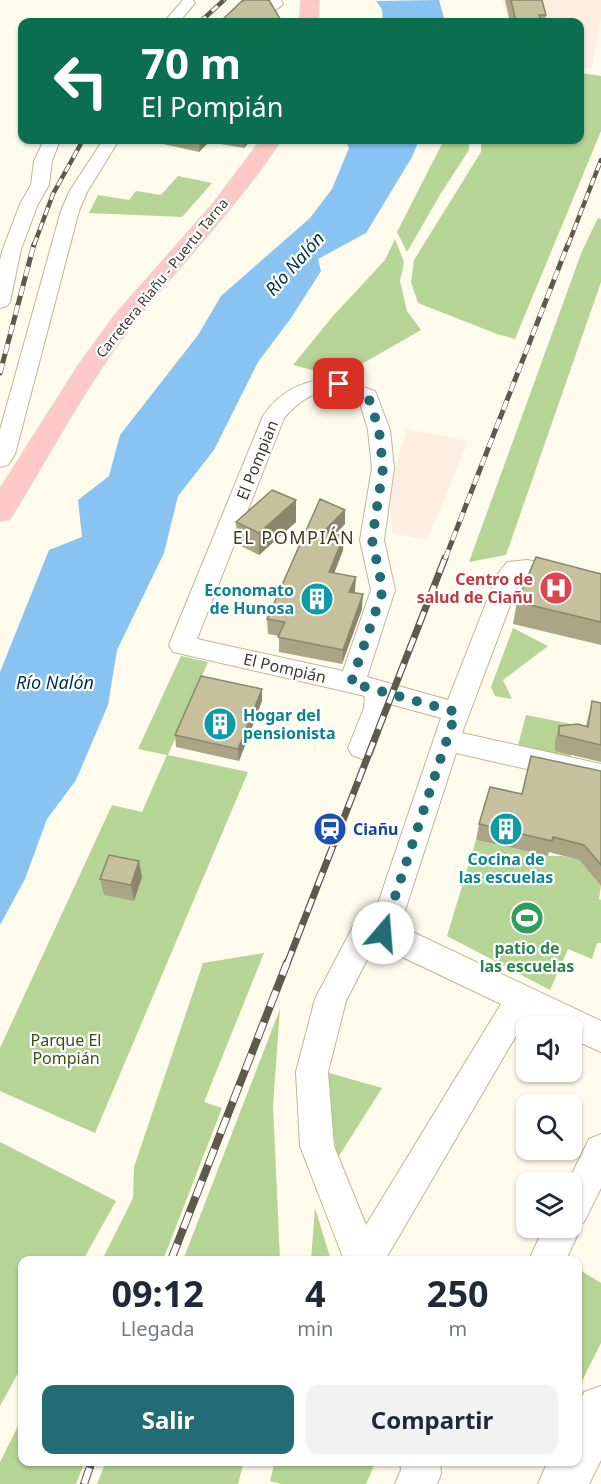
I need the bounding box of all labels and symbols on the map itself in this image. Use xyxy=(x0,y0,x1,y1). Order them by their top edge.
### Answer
street label: Carretera Riañu - Puertu Tarna xyxy=(91,194,232,361)
water label: Río Nalón xyxy=(259,226,329,300)
pin xyxy=(313,358,364,409)
street label: El Pompian xyxy=(231,417,283,503)
district label: EL POMPIÁN xyxy=(233,525,355,549)
place label: Centro de salud de Ciañu xyxy=(417,568,533,608)
hospital icon: Centro de salud de Ciañu xyxy=(538,570,574,606)
place label: Economato de Hunosa xyxy=(204,579,294,619)
building icon: Economato de Hunosa xyxy=(299,581,335,617)
street label: El Pompián xyxy=(241,648,329,688)
water label: Río Nalón xyxy=(16,670,94,694)
place label: Hogar del pensionista xyxy=(243,704,336,744)
building icon: Hogar del pensionista xyxy=(202,706,238,742)
station icon: Ciañu xyxy=(312,811,348,847)
building icon: Cocina de las escuelas xyxy=(488,811,524,847)
place label: Ciañu xyxy=(353,818,398,840)
place label: Cocina de las escuelas xyxy=(459,848,553,888)
sports icon: patio de las escuelas xyxy=(509,900,545,936)
position arrow xyxy=(351,901,415,965)
place label: patio de las escuelas xyxy=(480,937,574,977)
park label: Parque El Pompián xyxy=(31,1029,101,1069)

